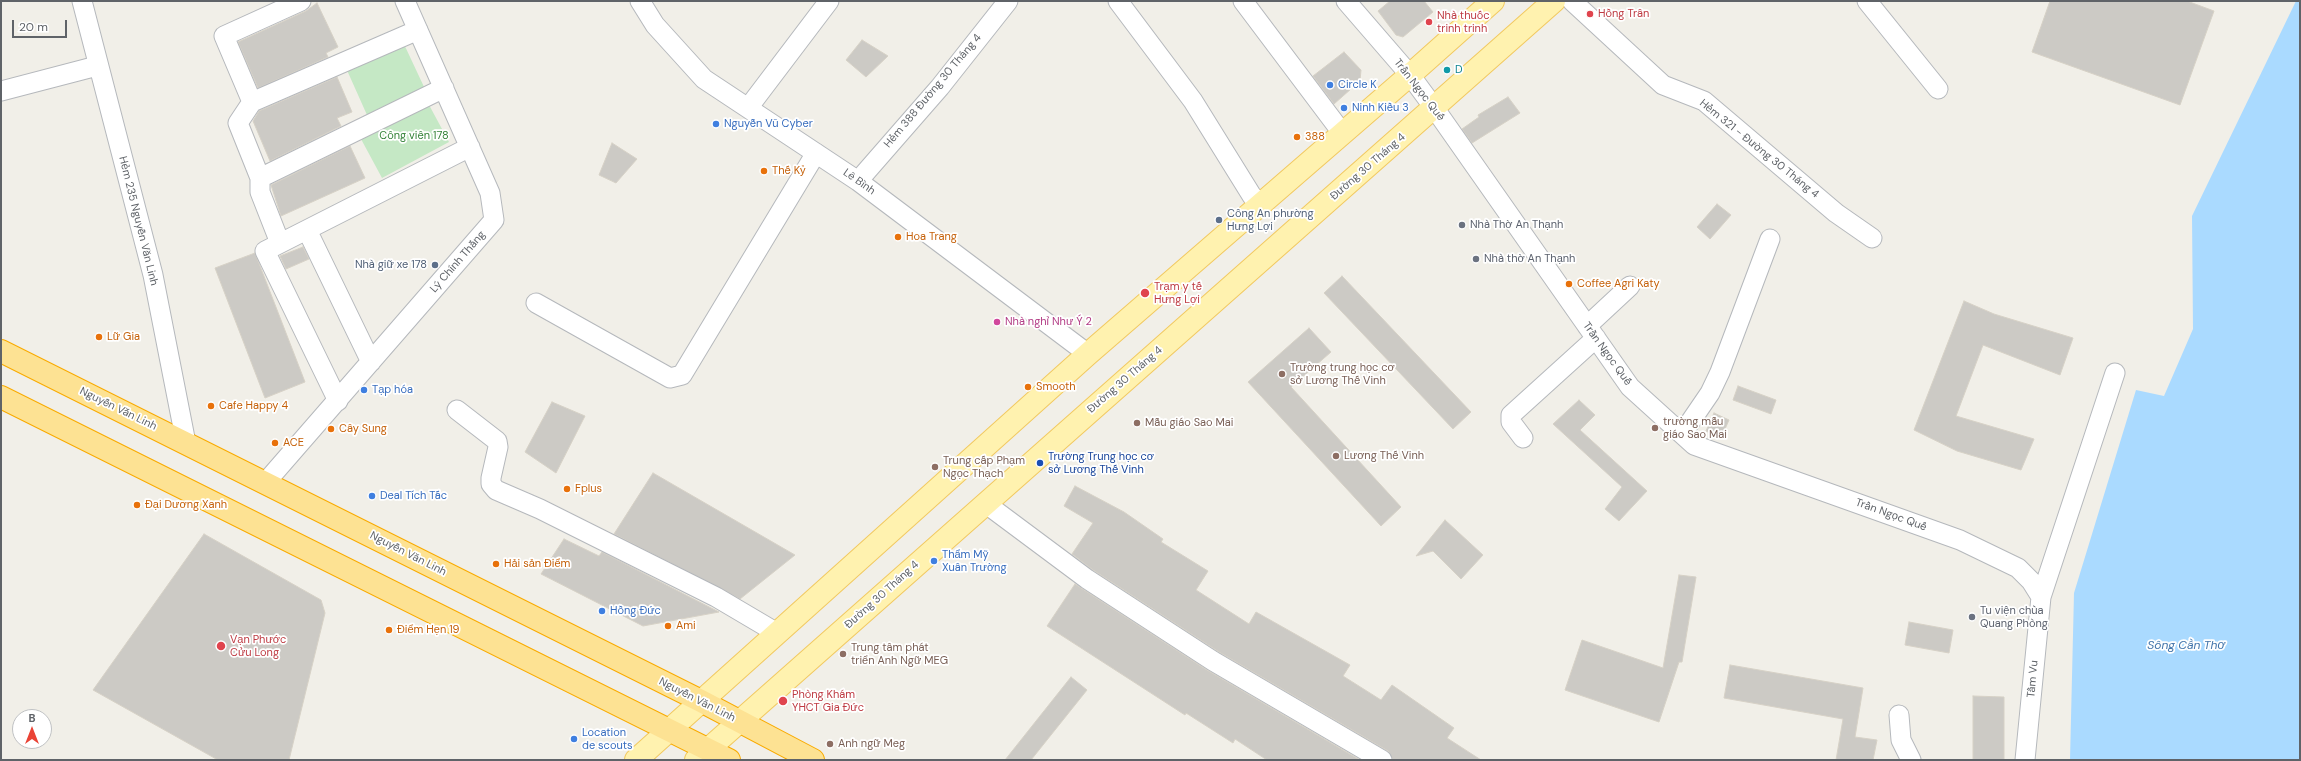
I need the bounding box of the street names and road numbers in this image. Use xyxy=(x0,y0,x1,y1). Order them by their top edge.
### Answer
street label: Hẻm 388 Đường 30 Tháng 4 xyxy=(882,31,984,151)
street label: Trần Ngọc Quế xyxy=(1391,56,1447,124)
street label: Hẻm 321 - Đường 30 Tháng 4 xyxy=(1697,97,1821,201)
street label: Đường 30 Tháng 4 xyxy=(1328,131,1408,203)
street label: Hẻm 235 Nguyễn Văn Linh xyxy=(116,155,160,287)
street label: Lê Bình xyxy=(840,166,878,198)
street label: Lý Chính Thắng xyxy=(428,228,488,296)
street label: Trần Ngọc Quế xyxy=(1580,320,1634,388)
street label: Đường 30 Tháng 4 xyxy=(1085,344,1165,416)
street label: Nguyễn Văn Linh xyxy=(77,385,159,433)
street label: Trần Ngọc Quế xyxy=(1854,496,1928,534)
street label: Nguyễn Văn Linh xyxy=(368,529,448,579)
street label: Đường 30 Tháng 4 xyxy=(842,558,922,632)
street label: Tầm Vu xyxy=(2025,660,2041,698)
street label: Nguyễn Văn Linh xyxy=(657,675,737,725)

